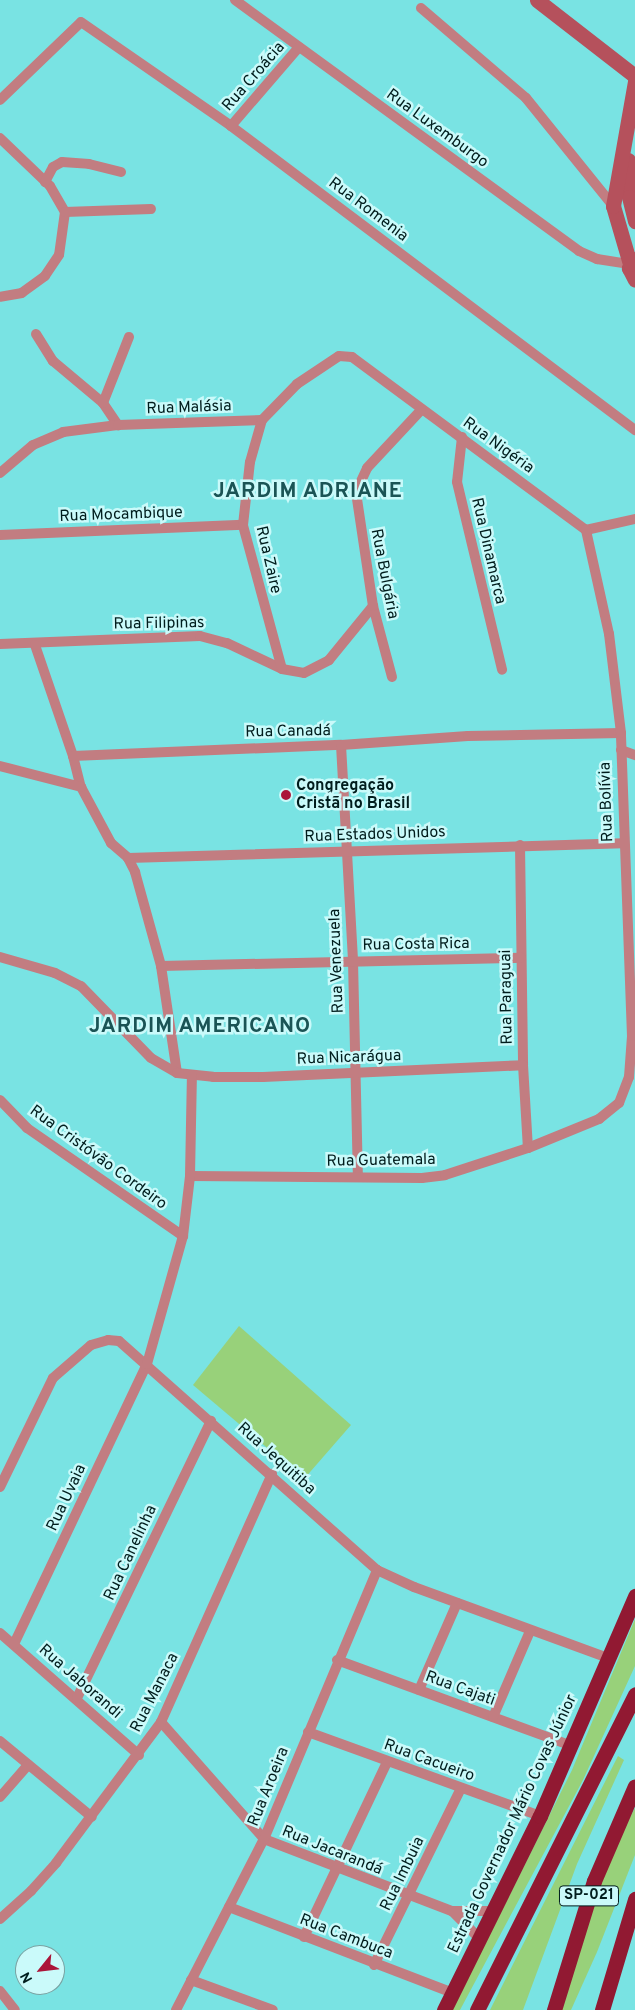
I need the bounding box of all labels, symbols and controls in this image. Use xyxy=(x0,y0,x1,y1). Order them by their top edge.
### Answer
street label: Rua Croácia xyxy=(219,38,289,116)
street label: Rua Luxemburgo xyxy=(382,85,492,173)
street label: Rua Romenia xyxy=(324,174,412,246)
street label: Rua Malásia xyxy=(146,397,232,419)
street label: Rua Nigéria xyxy=(459,414,537,478)
district label: JARDIM ADRIANE xyxy=(211,479,405,505)
street label: Rua Dinamarca xyxy=(466,496,510,606)
street label: Rua Mocambique xyxy=(59,503,183,527)
street label: Rua Zaire xyxy=(251,524,285,596)
street label: Rua Bulgária xyxy=(366,527,402,621)
street label: Rua Filipinas xyxy=(113,614,205,634)
street label: Rua Canadá xyxy=(245,722,331,742)
street label: Rua Bolívia xyxy=(596,762,618,842)
place label: Congregação Cristã no Brasil xyxy=(296,776,410,814)
marker: Congregação Cristã no Brasil xyxy=(280,789,292,801)
street label: Rua Estados Unidos xyxy=(304,823,446,847)
street label: Rua Venezuela xyxy=(326,908,348,1014)
street label: Rua Costa Rica xyxy=(362,934,470,956)
street label: Rua Paraguai xyxy=(497,949,517,1045)
district label: JARDIM AMERICANO xyxy=(86,1014,314,1040)
street label: Rua Nicarágua xyxy=(296,1047,402,1069)
street label: Rua Cristóvão Cordeiro xyxy=(26,1102,170,1214)
street label: Rua Guatemala xyxy=(326,1150,436,1172)
street label: Rua Jequitiba xyxy=(233,1419,319,1499)
street label: Rua Uvaia xyxy=(43,1462,91,1534)
street label: Rua Canelinha xyxy=(100,1502,162,1604)
street label: Rua Jaborandi xyxy=(35,1641,125,1723)
street label: Rua Manaca xyxy=(127,1650,183,1736)
street label: Rua Cajati xyxy=(422,1667,498,1711)
street label: Estrada Governador Mário Covas Júnior xyxy=(444,1692,582,1956)
street label: Rua Cacueiro xyxy=(381,1736,477,1786)
street label: Rua Aroeira xyxy=(244,1744,294,1830)
street label: Rua Jacarandá xyxy=(279,1822,385,1880)
street label: Rua Imbuia xyxy=(377,1834,429,1914)
road number: SP-021 xyxy=(558,1884,620,1908)
street label: Rua Cambuca xyxy=(297,1910,395,1964)
north arrow xyxy=(15,1945,65,1995)
text: N xyxy=(17,1969,37,1986)

